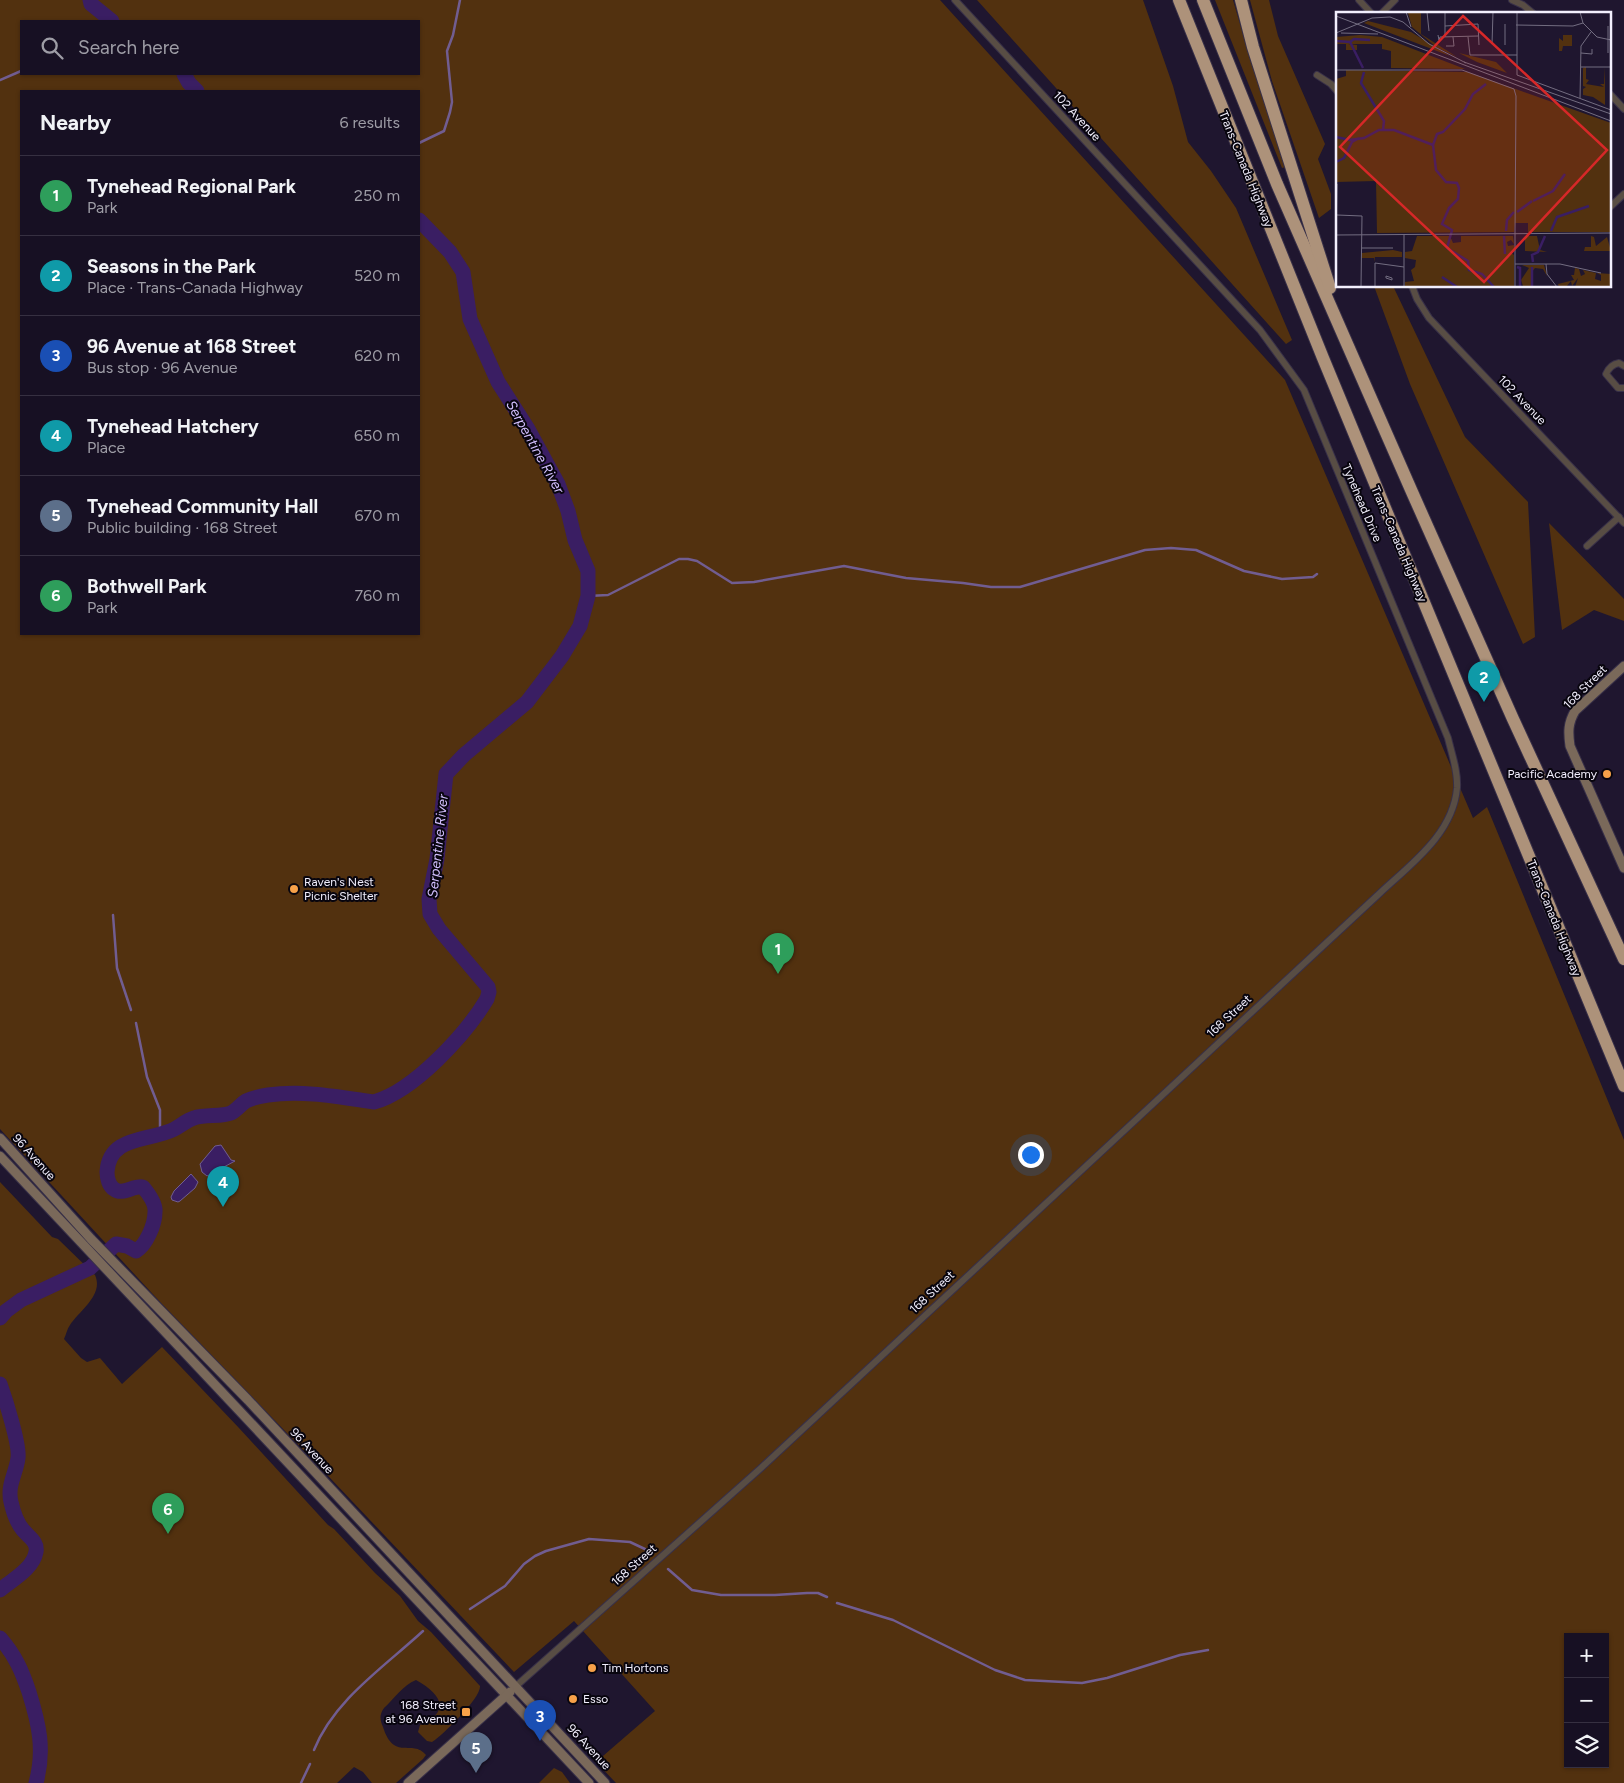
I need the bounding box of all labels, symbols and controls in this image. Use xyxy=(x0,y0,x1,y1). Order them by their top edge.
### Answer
inset map xyxy=(1336,12,1612,288)
search box xyxy=(20,20,420,75)
icon: search xyxy=(38,34,66,62)
text: Search here xyxy=(78,36,180,59)
street label: 102 Avenue xyxy=(1050,88,1104,144)
street label: Trans-Canada Highway xyxy=(1216,109,1276,230)
text: Nearby xyxy=(40,110,111,135)
text: 6 results xyxy=(339,113,400,132)
text: Tynehead Regional Park xyxy=(87,175,296,198)
text: 1 xyxy=(53,186,59,205)
text: 250 m xyxy=(354,186,400,205)
text: Park xyxy=(87,198,117,217)
text: Seasons in the Park xyxy=(87,255,256,278)
text: 2 xyxy=(51,266,61,285)
text: 520 m xyxy=(354,266,400,285)
text: Place · Trans-Canada Highway xyxy=(87,278,303,297)
text: 96 Avenue at 168 Street xyxy=(87,335,296,358)
text: 3 xyxy=(52,346,60,365)
text: 620 m xyxy=(354,346,400,365)
text: Bus stop · 96 Avenue xyxy=(87,358,237,377)
street label: 102 Avenue xyxy=(1495,373,1549,428)
water label: Serpentine River xyxy=(502,397,568,498)
text: Tynehead Hatchery xyxy=(87,415,259,438)
text: 4 xyxy=(51,426,61,445)
text: 650 m xyxy=(354,426,400,445)
text: Place xyxy=(87,438,125,457)
street label: Tynehead Drive xyxy=(1339,462,1385,544)
street label: Trans-Canada Highway xyxy=(1368,484,1430,605)
text: Tynehead Community Hall xyxy=(87,495,318,518)
text: 5 xyxy=(51,506,61,525)
text: 670 m xyxy=(355,506,400,525)
text: Public building · 168 Street xyxy=(87,518,278,537)
text: Bothwell Park xyxy=(87,575,207,598)
text: 6 xyxy=(51,586,61,605)
text: 760 m xyxy=(355,586,400,605)
text: Park xyxy=(87,598,117,617)
pin: 2 xyxy=(1468,661,1500,702)
street label: 168 Street xyxy=(1560,662,1610,712)
place label: Pacific Academy xyxy=(1507,767,1598,781)
marker: Pacific Academy xyxy=(1601,768,1613,780)
water label: Serpentine River xyxy=(424,792,452,899)
street label: Trans-Canada Highway xyxy=(1524,858,1584,979)
place label: Raven's Nest Picnic Shelter xyxy=(304,875,378,903)
marker: Raven's Nest Picnic Shelter xyxy=(288,883,300,895)
pin: 1 xyxy=(762,933,794,974)
street label: 168 Street xyxy=(1204,992,1254,1040)
street label: 96 Avenue xyxy=(10,1131,59,1183)
your location xyxy=(1018,1142,1044,1168)
pin: 4 xyxy=(207,1166,239,1207)
street label: 168 Street xyxy=(907,1268,957,1316)
street label: 96 Avenue xyxy=(287,1425,337,1477)
pin: 6 xyxy=(152,1493,184,1534)
street label: 168 Street xyxy=(609,1541,660,1589)
map controls xyxy=(1564,1633,1609,1768)
button: + xyxy=(1564,1633,1609,1678)
place label: Tim Hortons xyxy=(602,1661,669,1675)
marker: Tim Hortons xyxy=(586,1662,598,1674)
button: − xyxy=(1564,1678,1609,1723)
place label: Esso xyxy=(583,1692,608,1706)
marker: Esso xyxy=(567,1693,579,1705)
place label: 168 Street at 96 Avenue xyxy=(385,1698,456,1726)
pin: 3 xyxy=(524,1700,556,1741)
marker: 168 Street at 96 Avenue xyxy=(460,1706,472,1718)
street label: 96 Avenue xyxy=(564,1721,614,1773)
button: layers xyxy=(1564,1723,1609,1768)
pin: 5 xyxy=(460,1732,492,1773)

